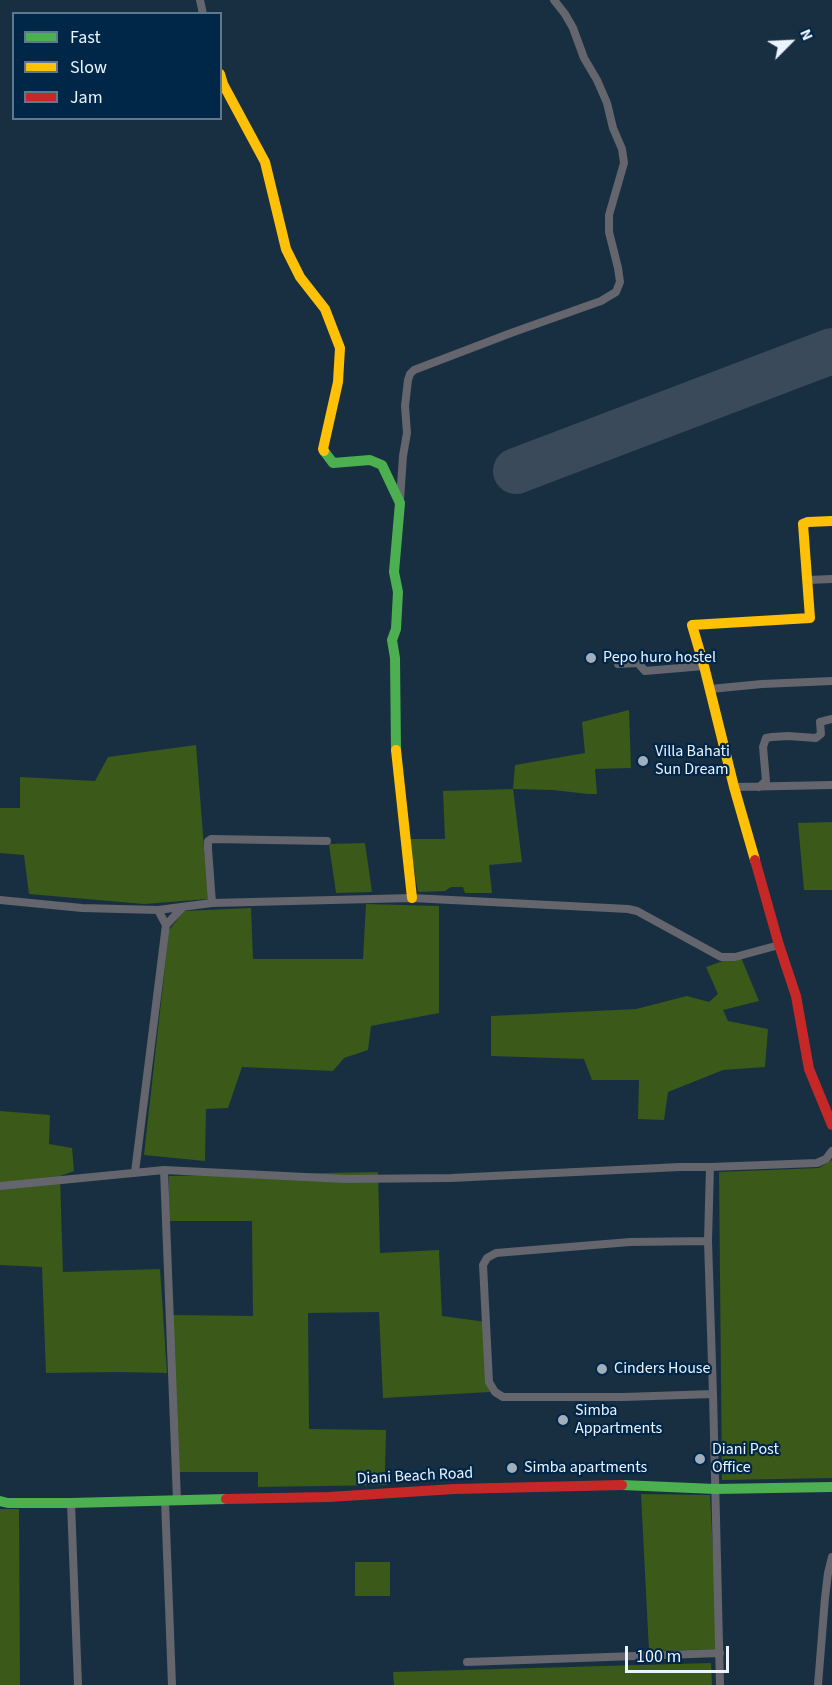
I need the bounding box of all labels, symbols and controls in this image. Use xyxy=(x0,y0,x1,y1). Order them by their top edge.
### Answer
legend xyxy=(12,12,222,120)
north arrow xyxy=(760,12,820,72)
text: Fast xyxy=(70,25,101,50)
text: N xyxy=(794,25,819,44)
text: Slow xyxy=(70,55,107,80)
text: Jam xyxy=(70,85,103,110)
place label: Pepo huro hostel xyxy=(603,648,716,668)
marker: Pepo huro hostel xyxy=(584,651,598,665)
place label: Villa Bahati Sun Dream xyxy=(655,742,730,780)
marker: Villa Bahati Sun Dream xyxy=(636,754,650,768)
place label: Cinders House xyxy=(614,1359,710,1379)
marker: Cinders House xyxy=(595,1362,609,1376)
place label: Simba Appartments xyxy=(575,1401,662,1439)
marker: Simba Appartments xyxy=(556,1413,570,1427)
place label: Diani Post Office xyxy=(712,1440,779,1478)
marker: Diani Post Office xyxy=(693,1452,707,1466)
place label: Simba apartments xyxy=(524,1458,647,1478)
marker: Simba apartments xyxy=(505,1461,519,1475)
street label: Diani Beach Road xyxy=(356,1464,474,1490)
scale bar xyxy=(628,1634,732,1672)
text: 100 m xyxy=(636,1644,681,1669)

